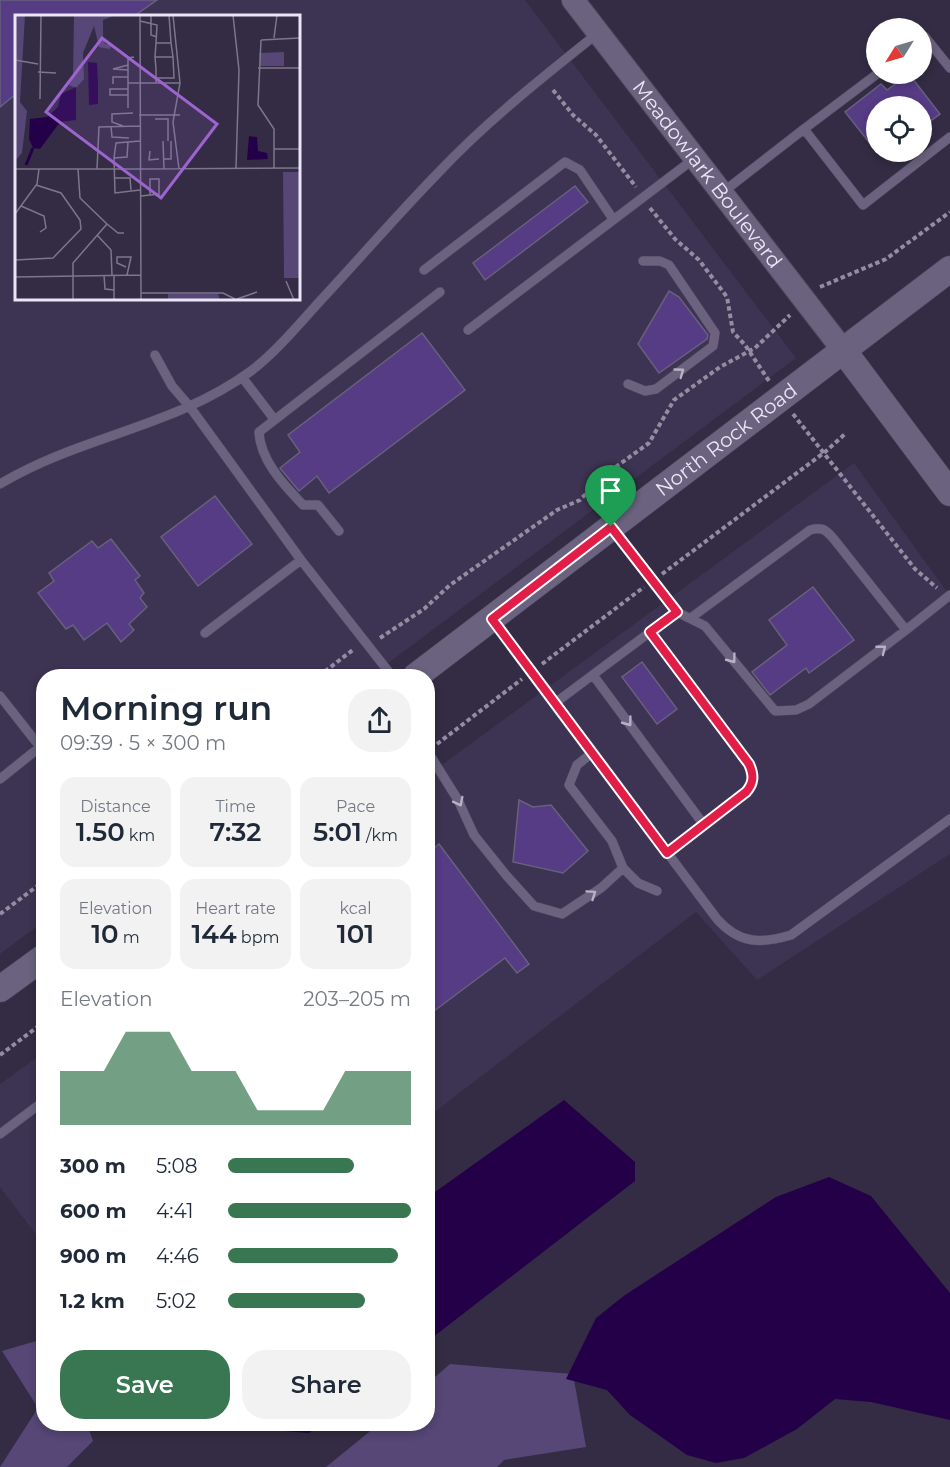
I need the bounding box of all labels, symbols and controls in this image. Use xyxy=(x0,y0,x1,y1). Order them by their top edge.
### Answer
inset map xyxy=(15,15,300,300)
north arrow xyxy=(866,18,932,84)
map controls xyxy=(866,18,932,162)
street label: Meadowlark Boulevard xyxy=(628,76,787,273)
button: locate xyxy=(866,96,932,162)
one-way arrow xyxy=(673,368,684,379)
street label: North Rock Road xyxy=(651,378,802,501)
pin xyxy=(585,465,636,527)
icon: arrive xyxy=(594,474,627,507)
one-way arrow xyxy=(875,645,886,656)
one-way arrow xyxy=(725,652,736,663)
text: Morning run xyxy=(60,688,272,728)
button: share xyxy=(348,689,411,752)
one-way arrow xyxy=(620,715,631,726)
text: 09:39 · 5 × 300 m xyxy=(60,731,226,755)
one-way arrow xyxy=(451,795,463,806)
text: Distance xyxy=(80,797,151,816)
text: Time xyxy=(215,797,256,816)
text: Pace xyxy=(336,797,375,816)
text: 1.50 xyxy=(76,816,125,848)
text: 7:32 xyxy=(210,816,261,848)
text: 5:01 xyxy=(313,816,362,848)
text: km xyxy=(125,826,155,845)
text: /km xyxy=(362,826,398,845)
one-way arrow xyxy=(585,890,596,901)
text: Elevation xyxy=(79,899,152,918)
text: Heart rate xyxy=(195,899,276,918)
text: kcal xyxy=(340,899,371,918)
text: 10 xyxy=(91,918,119,950)
text: 144 xyxy=(191,918,237,950)
text: 101 xyxy=(337,918,374,950)
text: m xyxy=(119,928,140,947)
text: bpm xyxy=(237,928,280,947)
text: Elevation xyxy=(60,987,152,1011)
text: 203–205 m xyxy=(303,987,411,1011)
text: 300 m xyxy=(60,1154,126,1178)
text: 5:08 xyxy=(156,1154,198,1178)
text: 600 m xyxy=(60,1199,127,1223)
text: 4:41 xyxy=(156,1199,194,1223)
text: 900 m xyxy=(60,1244,127,1268)
text: 4:46 xyxy=(156,1244,199,1268)
text: 1.2 km xyxy=(60,1289,125,1313)
text: 5:02 xyxy=(156,1289,196,1313)
button: Save xyxy=(60,1350,230,1419)
button: Share xyxy=(242,1350,411,1419)

